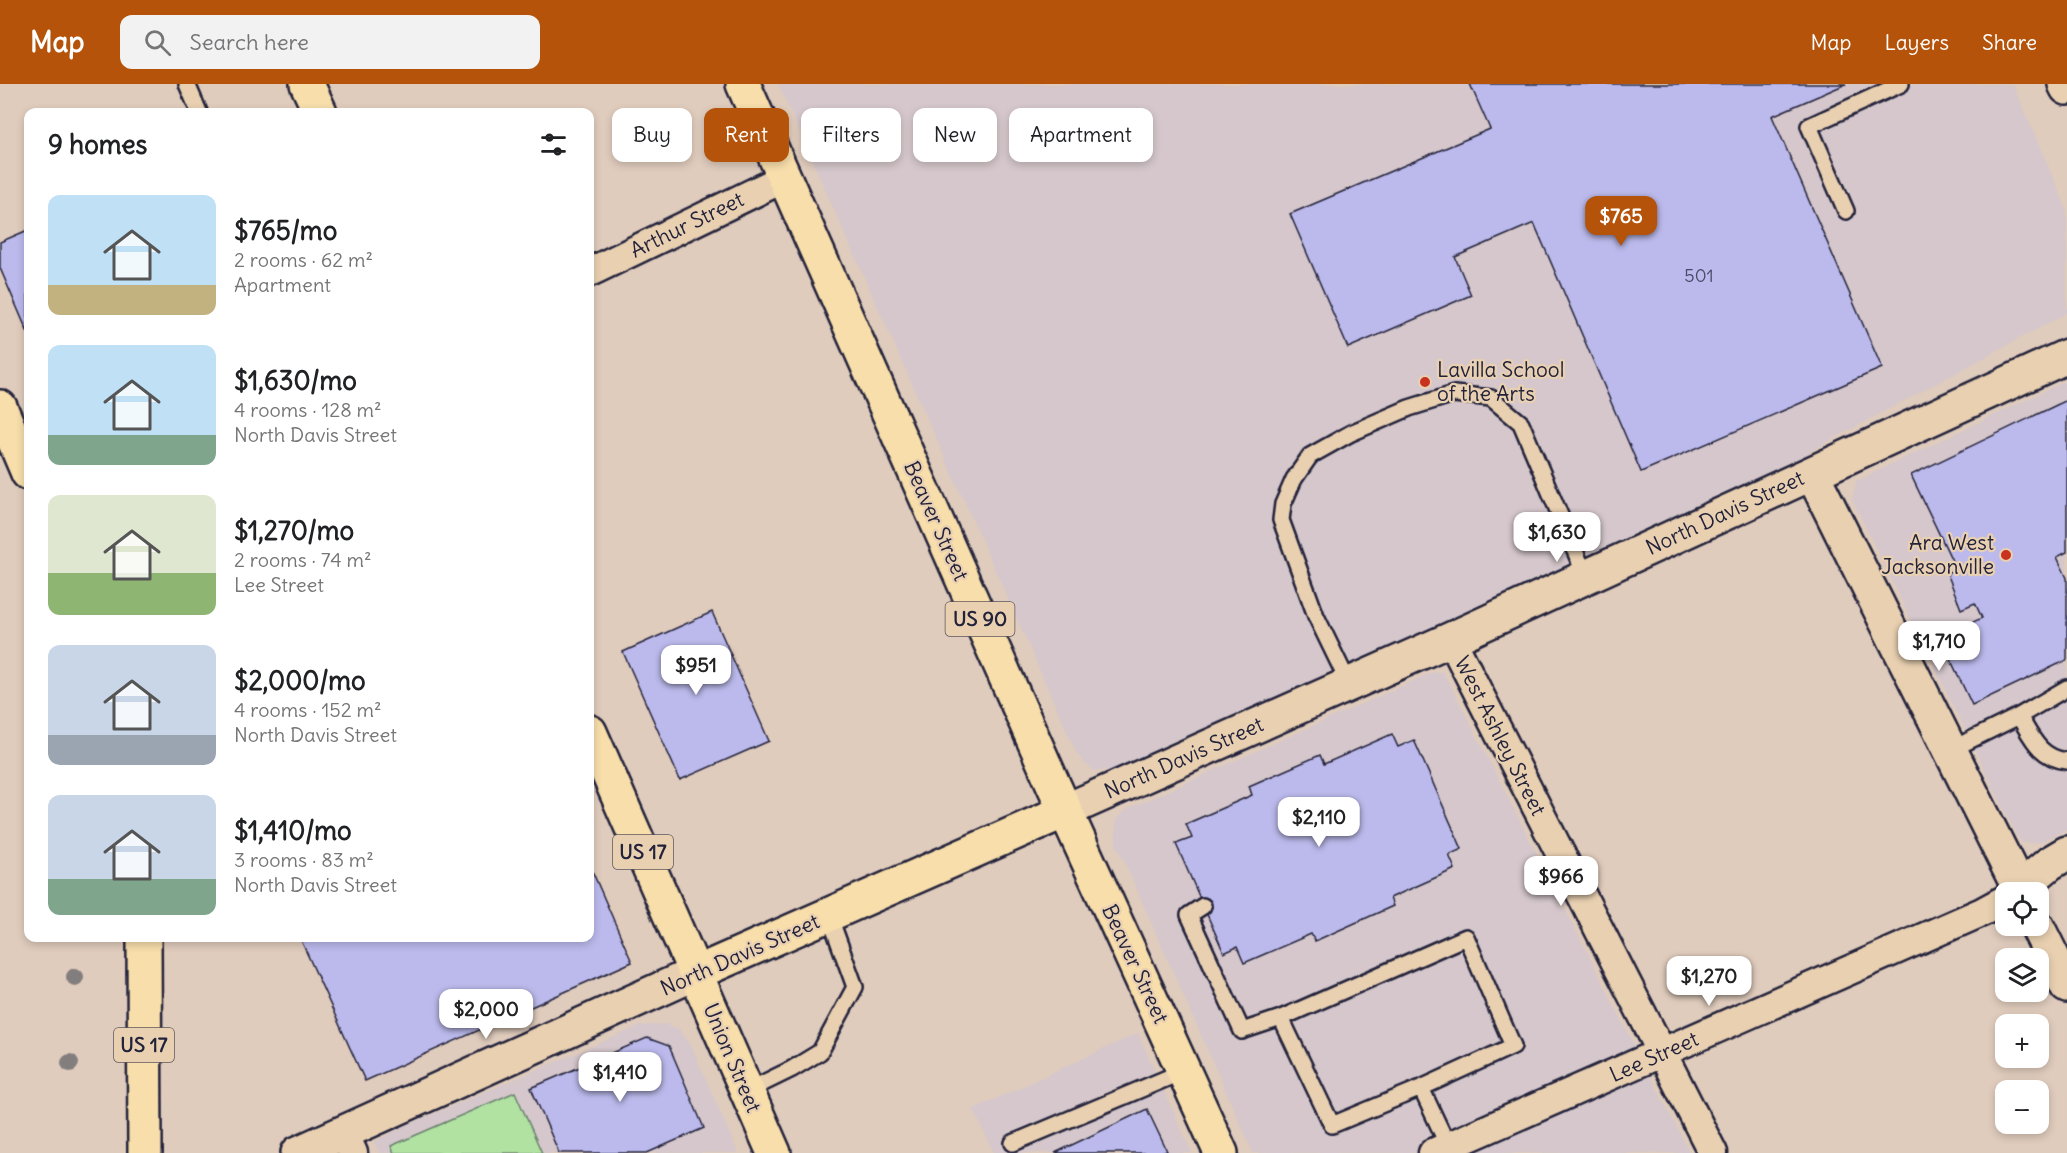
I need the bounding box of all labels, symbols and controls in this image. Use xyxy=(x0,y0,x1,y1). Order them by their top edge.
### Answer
search box xyxy=(120,15,540,69)
text: Map xyxy=(30,24,84,60)
icon: search xyxy=(141,26,174,59)
text: Search here xyxy=(189,28,309,56)
text: Map xyxy=(1811,29,1851,56)
text: Layers xyxy=(1884,29,1949,56)
text: Share xyxy=(1982,29,2037,56)
chip: Buy xyxy=(612,108,692,162)
chip: Rent xyxy=(704,108,789,162)
chip: Filters xyxy=(801,108,901,162)
chip: New xyxy=(913,108,997,162)
chip: Apartment xyxy=(1009,108,1153,162)
text: 9 homes xyxy=(48,128,147,161)
icon: filters xyxy=(537,128,570,161)
street label: Arthur Street xyxy=(626,185,748,264)
pin: $765 xyxy=(1585,196,1657,247)
text: $765 xyxy=(1599,203,1643,228)
text: $765/mo xyxy=(234,214,337,247)
icon: home xyxy=(96,219,168,291)
text: 2 rooms · 62 m² xyxy=(234,247,373,272)
house number: 501 xyxy=(1684,264,1714,287)
text: Apartment xyxy=(234,272,331,297)
place label: Lavilla School of the Arts xyxy=(1437,356,1564,407)
text: $1,630/mo xyxy=(234,364,357,397)
icon: home xyxy=(96,369,168,441)
marker: Lavilla School of the Arts xyxy=(1418,375,1432,389)
text: 4 rooms · 128 m² xyxy=(234,397,382,422)
text: North Davis Street xyxy=(234,422,397,447)
street label: Beaver Street xyxy=(898,457,975,585)
street label: North Davis Street xyxy=(1641,464,1808,561)
pin: $1,630 xyxy=(1508,512,1606,563)
text: $1,270/mo xyxy=(234,514,354,547)
icon: home xyxy=(96,519,168,591)
text: $1,630 xyxy=(1528,519,1586,544)
place label: Ara West Jacksonville xyxy=(1881,529,1994,580)
text: 2 rooms · 74 m² xyxy=(234,547,371,572)
marker: Ara West Jacksonville xyxy=(1999,548,2013,562)
text: Lee Street xyxy=(234,572,324,597)
road number: US 90 xyxy=(946,602,1014,636)
pin: $1,710 xyxy=(1890,621,1988,672)
text: $1,710 xyxy=(1912,628,1966,653)
pin: $951 xyxy=(660,645,732,696)
street label: West Ashley Street xyxy=(1449,651,1552,820)
text: $951 xyxy=(675,652,717,677)
text: $2,000/mo xyxy=(234,664,366,697)
icon: home xyxy=(96,669,168,741)
text: 4 rooms · 152 m² xyxy=(234,697,382,722)
street label: North Davis Street xyxy=(1100,710,1268,805)
text: North Davis Street xyxy=(234,722,397,747)
pin: $2,110 xyxy=(1270,797,1368,848)
text: $2,110 xyxy=(1292,804,1346,829)
text: $1,410/mo xyxy=(234,814,352,847)
icon: home xyxy=(96,819,168,891)
road number: US 17 xyxy=(613,835,673,869)
text: 3 rooms · 83 m² xyxy=(234,847,374,872)
pin: $966 xyxy=(1525,856,1597,907)
text: $966 xyxy=(1538,863,1584,888)
text: North Davis Street xyxy=(234,872,397,897)
map controls xyxy=(1995,882,2049,1134)
button: locate xyxy=(1995,882,2049,936)
street label: Beaver Street xyxy=(1096,900,1175,1028)
street label: North Davis Street xyxy=(656,907,824,1002)
button: layers xyxy=(1995,948,2049,1002)
pin: $1,270 xyxy=(1660,956,1758,1007)
text: $1,270 xyxy=(1681,963,1737,988)
pin: $2,000 xyxy=(437,989,535,1040)
text: $2,000 xyxy=(453,996,519,1021)
street label: Union Street xyxy=(697,999,768,1116)
button: + xyxy=(1995,1014,2049,1068)
street label: Lee Street xyxy=(1605,1025,1702,1088)
road number: US 17 xyxy=(114,1028,174,1062)
pin: $1,410 xyxy=(571,1052,669,1103)
text: $1,410 xyxy=(593,1059,647,1084)
button: − xyxy=(1995,1080,2049,1134)

